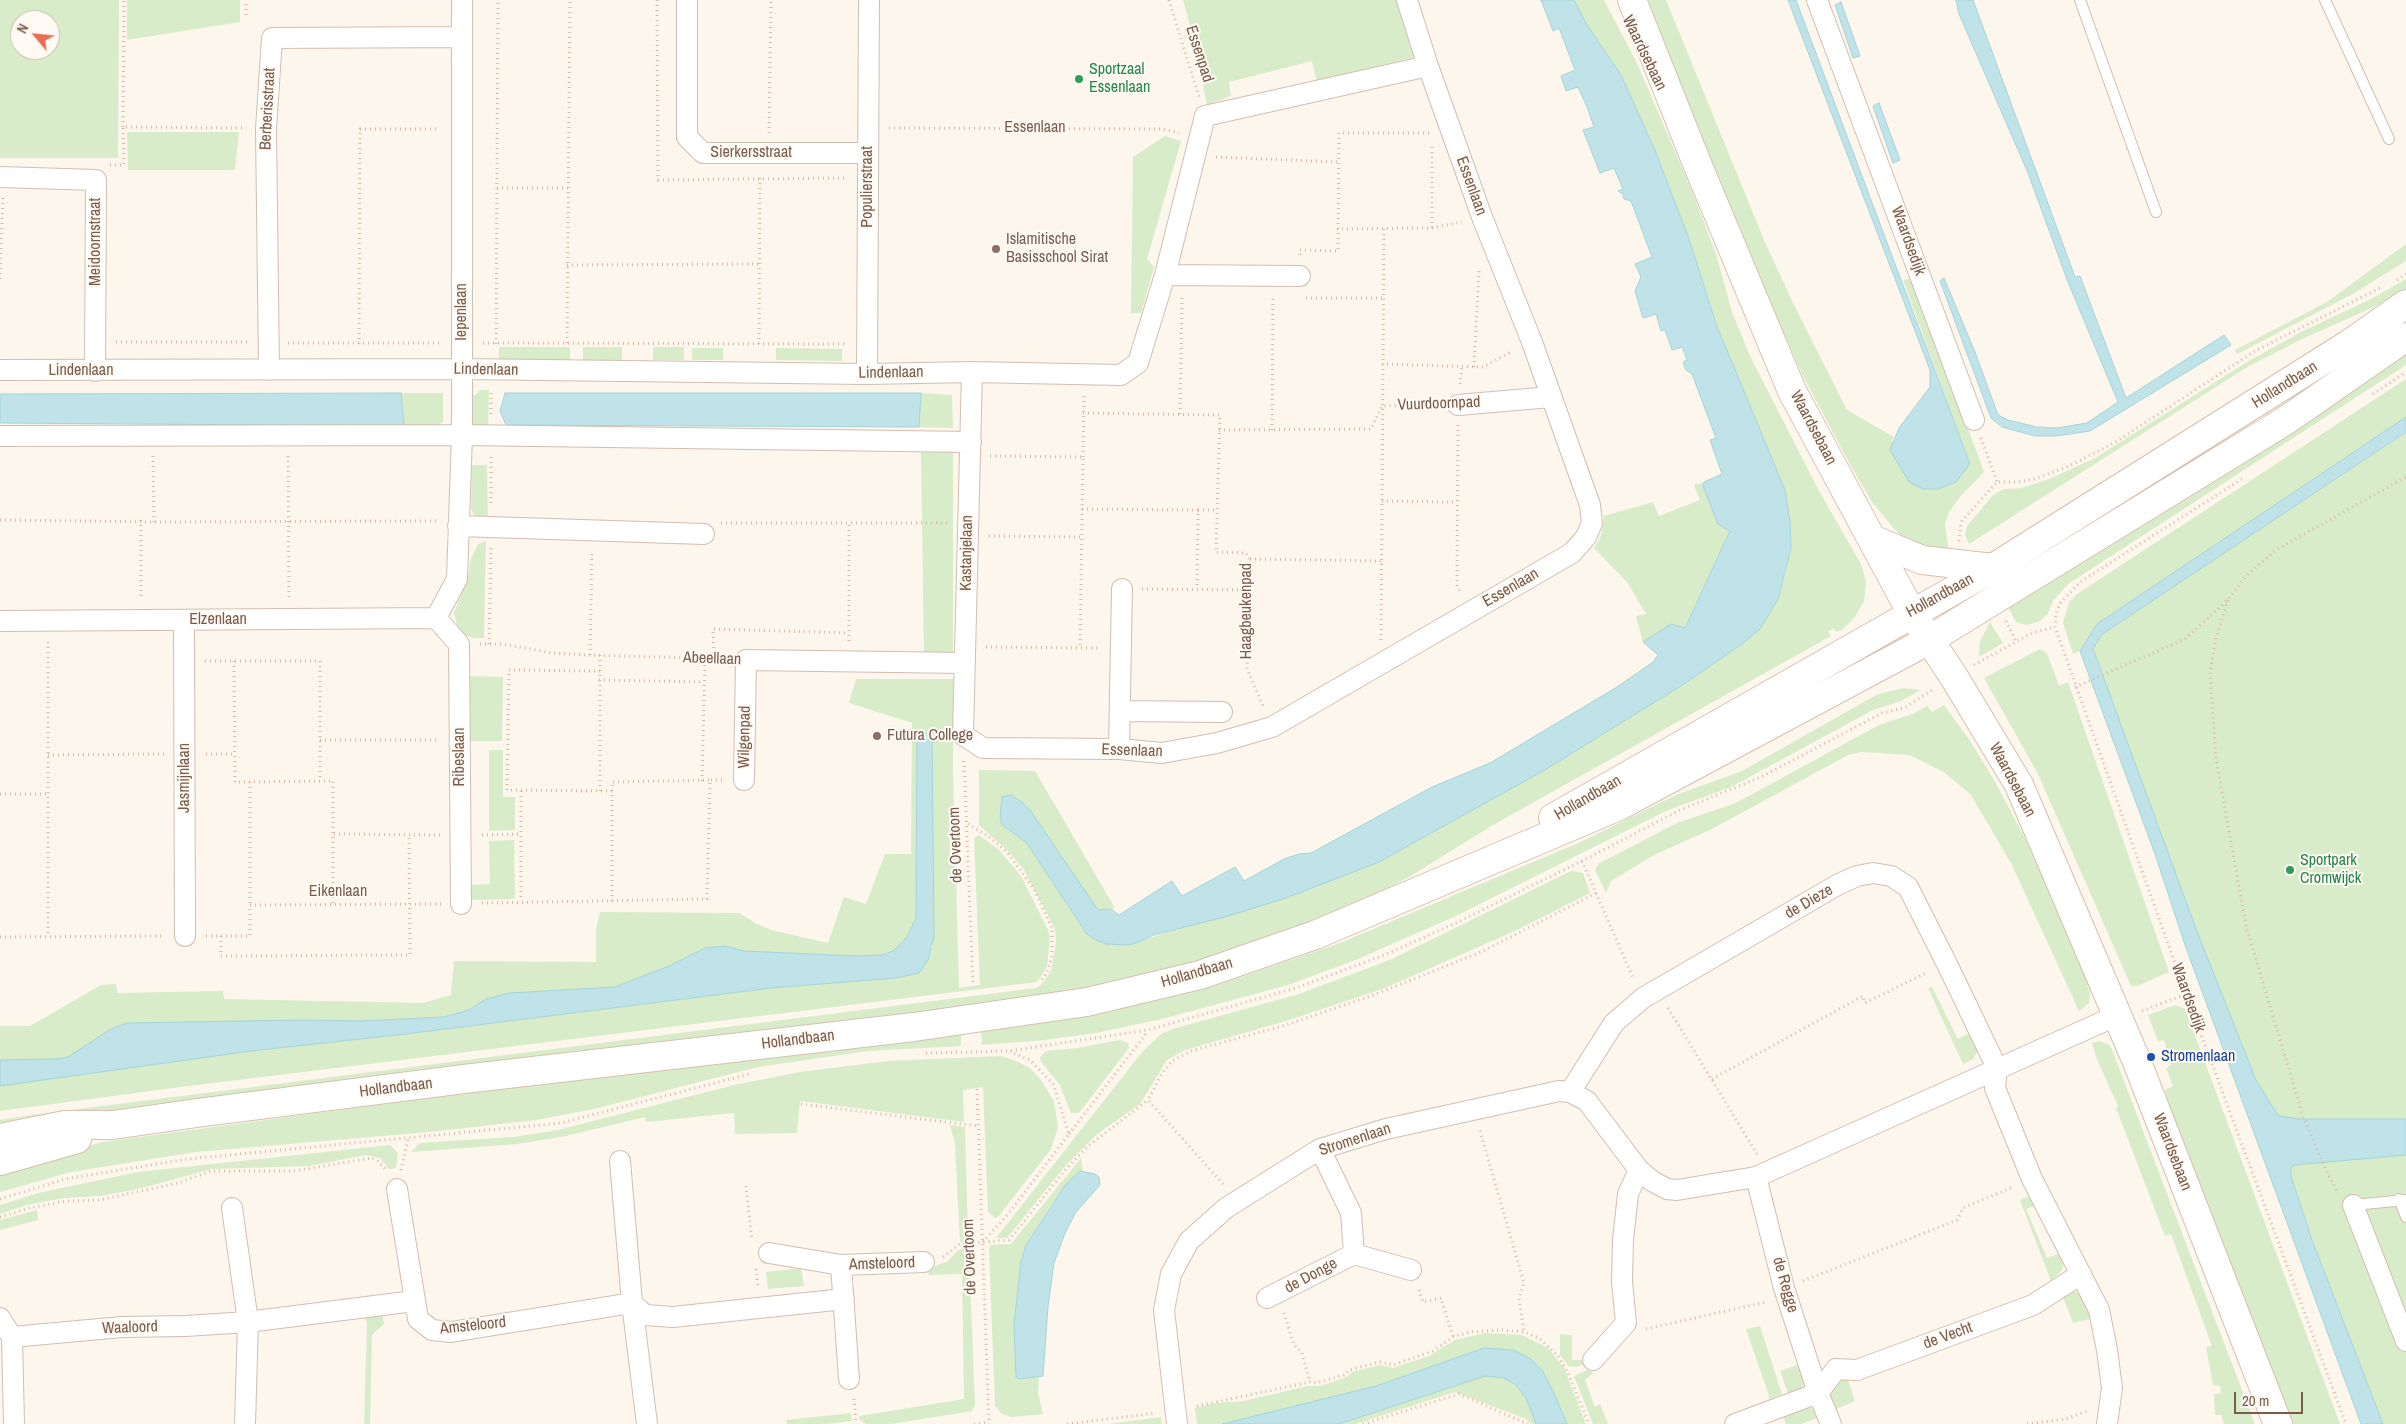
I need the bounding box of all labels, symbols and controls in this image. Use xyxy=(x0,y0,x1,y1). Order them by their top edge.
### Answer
north arrow xyxy=(10,10,60,60)
street label: Waardsebaan xyxy=(1618,12,1670,94)
text: N xyxy=(13,21,33,36)
street label: Essenpad xyxy=(1181,23,1217,85)
place label: Sportzaal Essenlaan xyxy=(1089,60,1150,98)
street label: Berberisstraat xyxy=(256,67,280,151)
marker: Sportzaal Essenlaan xyxy=(1073,73,1085,85)
street label: Essenlaan xyxy=(1004,118,1066,138)
street label: Sierkersstraat xyxy=(710,143,792,163)
street label: Populierstraat xyxy=(858,146,878,228)
street label: Essenlaan xyxy=(1452,154,1490,218)
street label: Meidoornstraat xyxy=(86,198,106,286)
street label: Waardsedijk xyxy=(1887,204,1929,278)
place label: Islamitische Basisschool Sirat xyxy=(1006,230,1108,268)
marker: Islamitische Basisschool Sirat xyxy=(990,243,1002,255)
street label: Iepenlaan xyxy=(452,283,472,341)
street label: Hollandbaan xyxy=(2249,357,2321,413)
street label: Lindenlaan xyxy=(453,360,519,380)
street label: Lindenlaan xyxy=(49,361,113,381)
street label: Lindenlaan xyxy=(858,363,924,383)
street label: Waardsebaan xyxy=(1785,388,1841,468)
street label: Vuurdoornpad xyxy=(1397,393,1481,415)
street label: Kastanjelaan xyxy=(957,515,977,591)
street label: Haagbeukenpad xyxy=(1237,563,1257,659)
street label: Essenlaan xyxy=(1480,564,1542,612)
street label: Hollandbaan xyxy=(1903,570,1977,622)
street label: Elzenlaan xyxy=(189,610,247,630)
street label: Abeellaan xyxy=(683,648,741,670)
street label: Wilgenpad xyxy=(735,705,755,769)
place label: Futura College xyxy=(887,726,973,746)
street label: Ribeslaan xyxy=(450,727,470,787)
marker: Futura College xyxy=(871,730,883,742)
street label: Essenlaan xyxy=(1101,740,1163,762)
street label: Waardsebaan xyxy=(1984,740,2040,820)
street label: Jasmijnlaan xyxy=(175,743,195,813)
street label: Hollandbaan xyxy=(1551,771,1625,825)
street label: de Overtoom xyxy=(945,807,967,883)
place label: Sportpark Cromwijck xyxy=(2300,851,2361,889)
marker: Sportpark Cromwijck xyxy=(2284,864,2296,876)
street label: de Dieze xyxy=(1781,881,1837,923)
street label: Eikenlaan xyxy=(309,882,367,902)
street label: Hollandbaan xyxy=(1159,954,1235,992)
street label: Waardsedijk xyxy=(2167,961,2209,1035)
street label: Hollandbaan xyxy=(760,1026,836,1054)
place label: Stromenlaan xyxy=(2161,1047,2235,1067)
marker: Stromenlaan xyxy=(2145,1051,2157,1063)
street label: Hollandbaan xyxy=(358,1074,434,1102)
street label: Waardsebaan xyxy=(2148,1111,2196,1193)
street label: Stromenlaan xyxy=(1317,1119,1393,1161)
street label: de Overtoom xyxy=(959,1219,981,1295)
street label: Amsteloord xyxy=(849,1253,915,1275)
street label: de Donge xyxy=(1281,1254,1341,1298)
street label: de Regge xyxy=(1768,1255,1802,1315)
street label: Amsteloord xyxy=(439,1313,507,1339)
street label: Waaloord xyxy=(102,1317,158,1339)
street label: de Vecht xyxy=(1921,1318,1975,1354)
scale bar xyxy=(2236,1382,2305,1414)
text: 20 m xyxy=(2242,1390,2269,1411)

